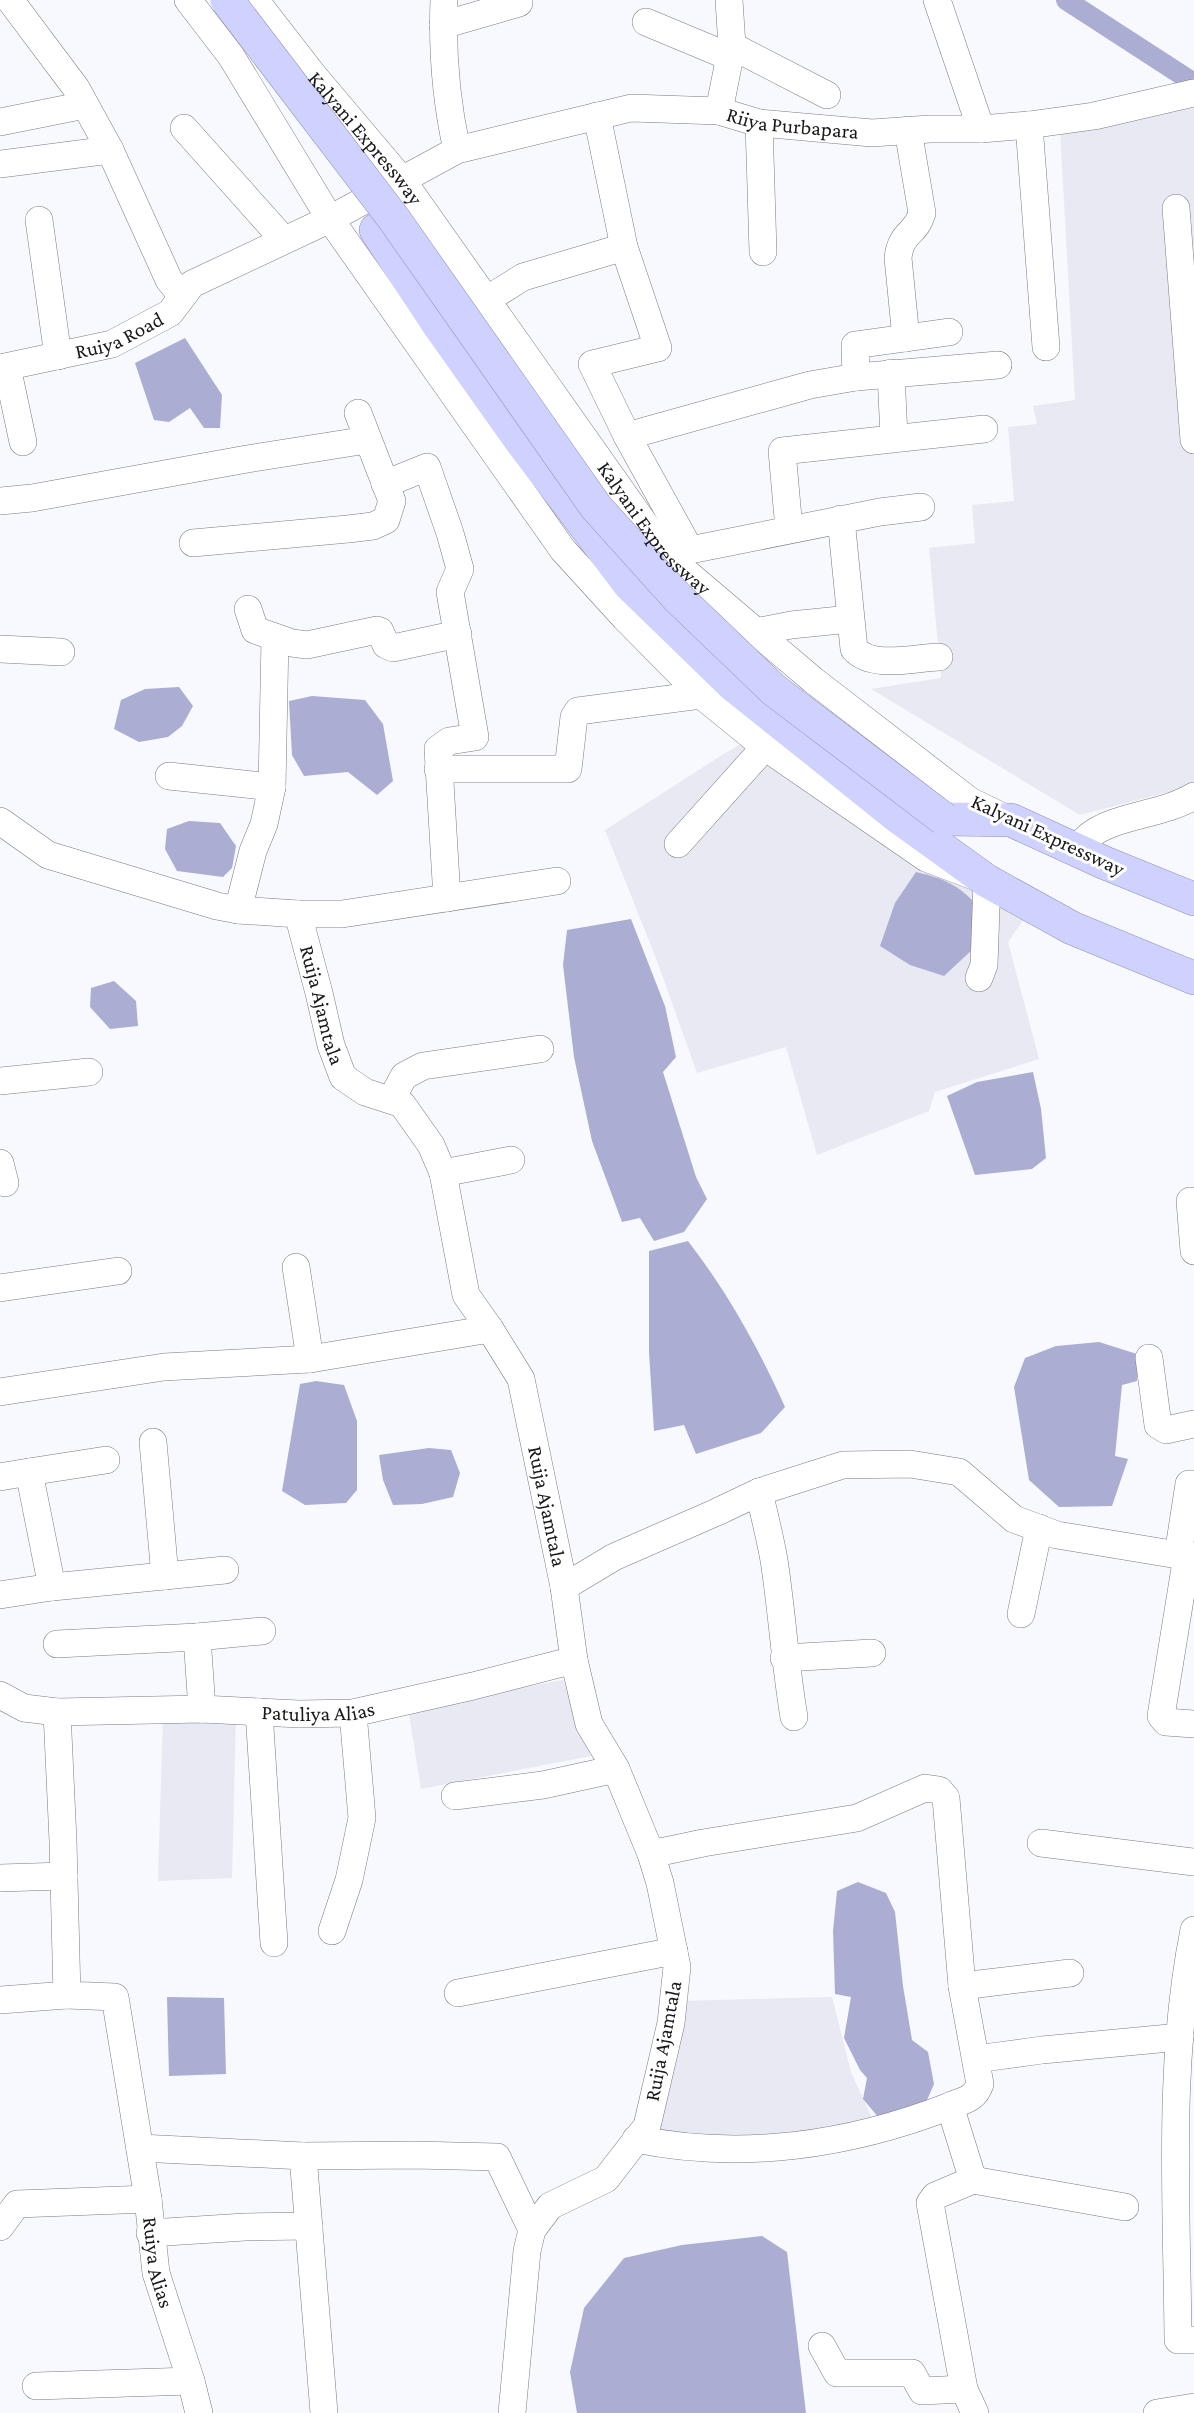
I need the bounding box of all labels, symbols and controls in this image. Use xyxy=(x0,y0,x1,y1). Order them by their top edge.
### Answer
street label: Kalyani Expressway xyxy=(303,66,428,210)
street label: Riiya Purbapara xyxy=(724,102,860,144)
street label: Ruiya Road xyxy=(73,307,167,364)
street label: Kalyani Expressway xyxy=(592,457,716,600)
street label: Kalyani Expressway xyxy=(968,789,1129,881)
street label: Ruija Ajamtala xyxy=(295,943,349,1068)
street label: Ruija Ajamtala xyxy=(523,1444,572,1569)
street label: Patuliya Alias xyxy=(261,1696,377,1726)
street label: Ruija Ajamtala xyxy=(640,1978,686,2103)
street label: Ruiya Alias xyxy=(138,2216,179,2311)

